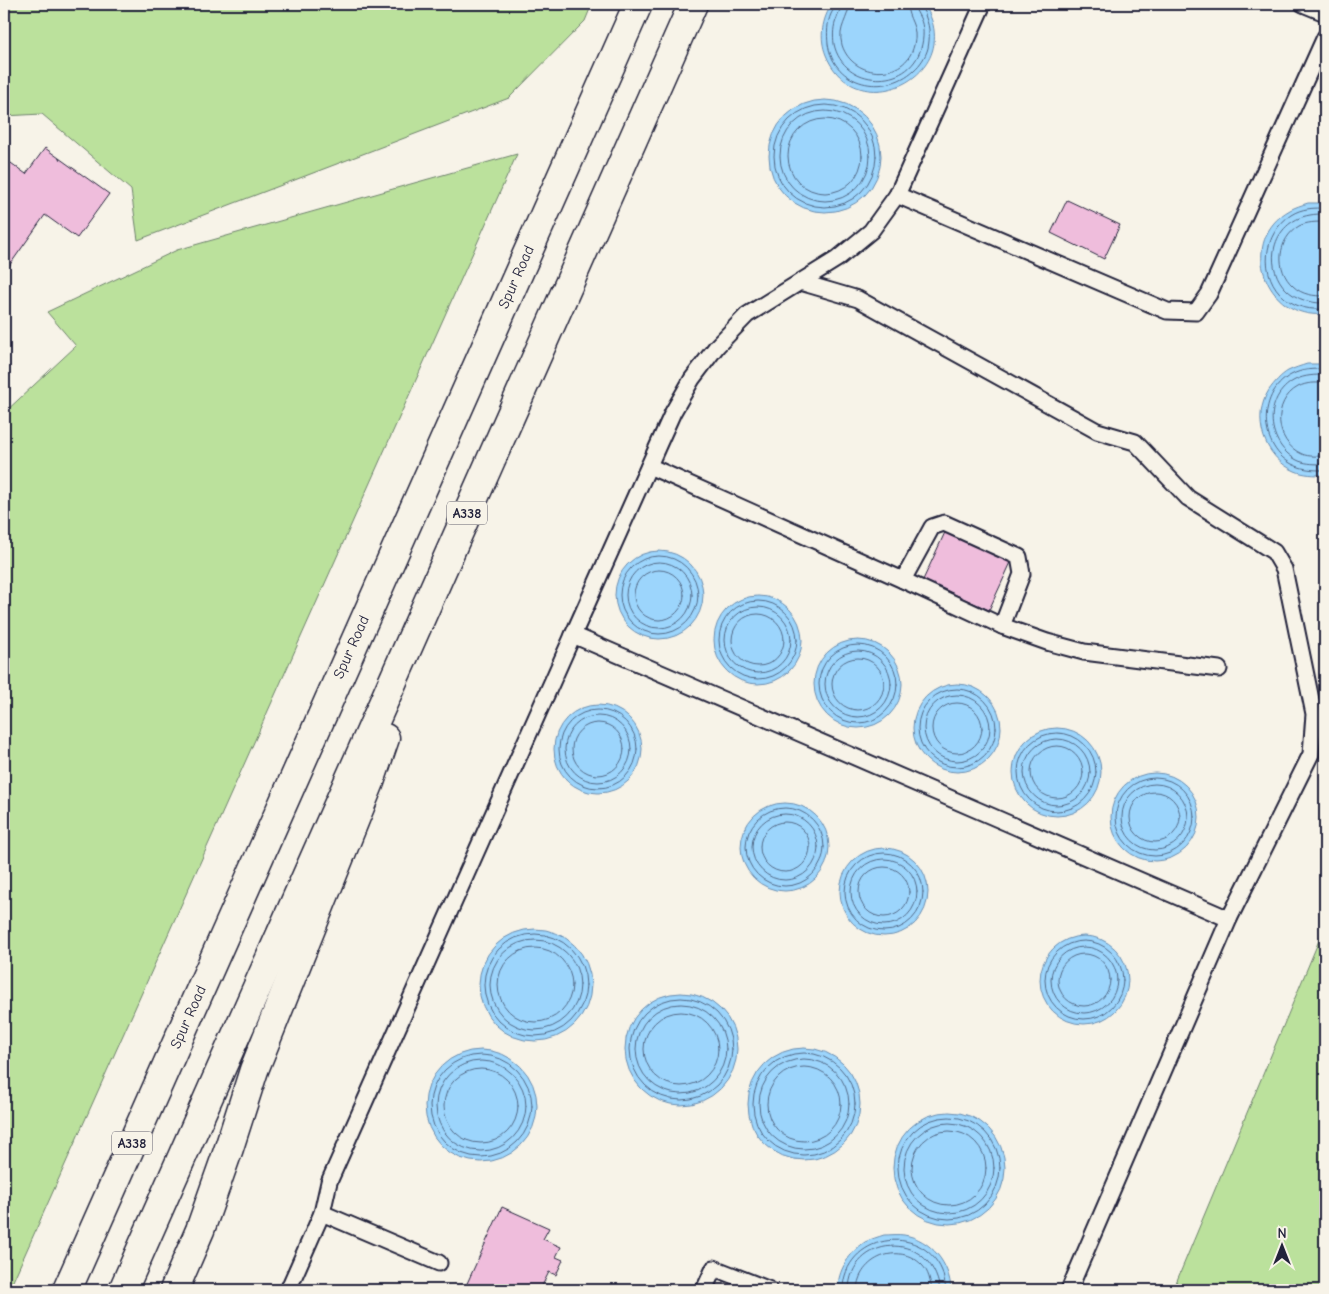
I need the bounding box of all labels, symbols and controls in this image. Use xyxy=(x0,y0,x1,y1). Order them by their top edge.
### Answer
street label: Spur Road xyxy=(494,243,538,311)
road number: A338 xyxy=(447,502,487,524)
street label: Spur Road xyxy=(329,613,373,681)
street label: Spur Road xyxy=(166,983,210,1051)
road number: A338 xyxy=(112,1132,152,1154)
north arrow xyxy=(1256,1222,1306,1272)
text: N xyxy=(1277,1225,1287,1242)

